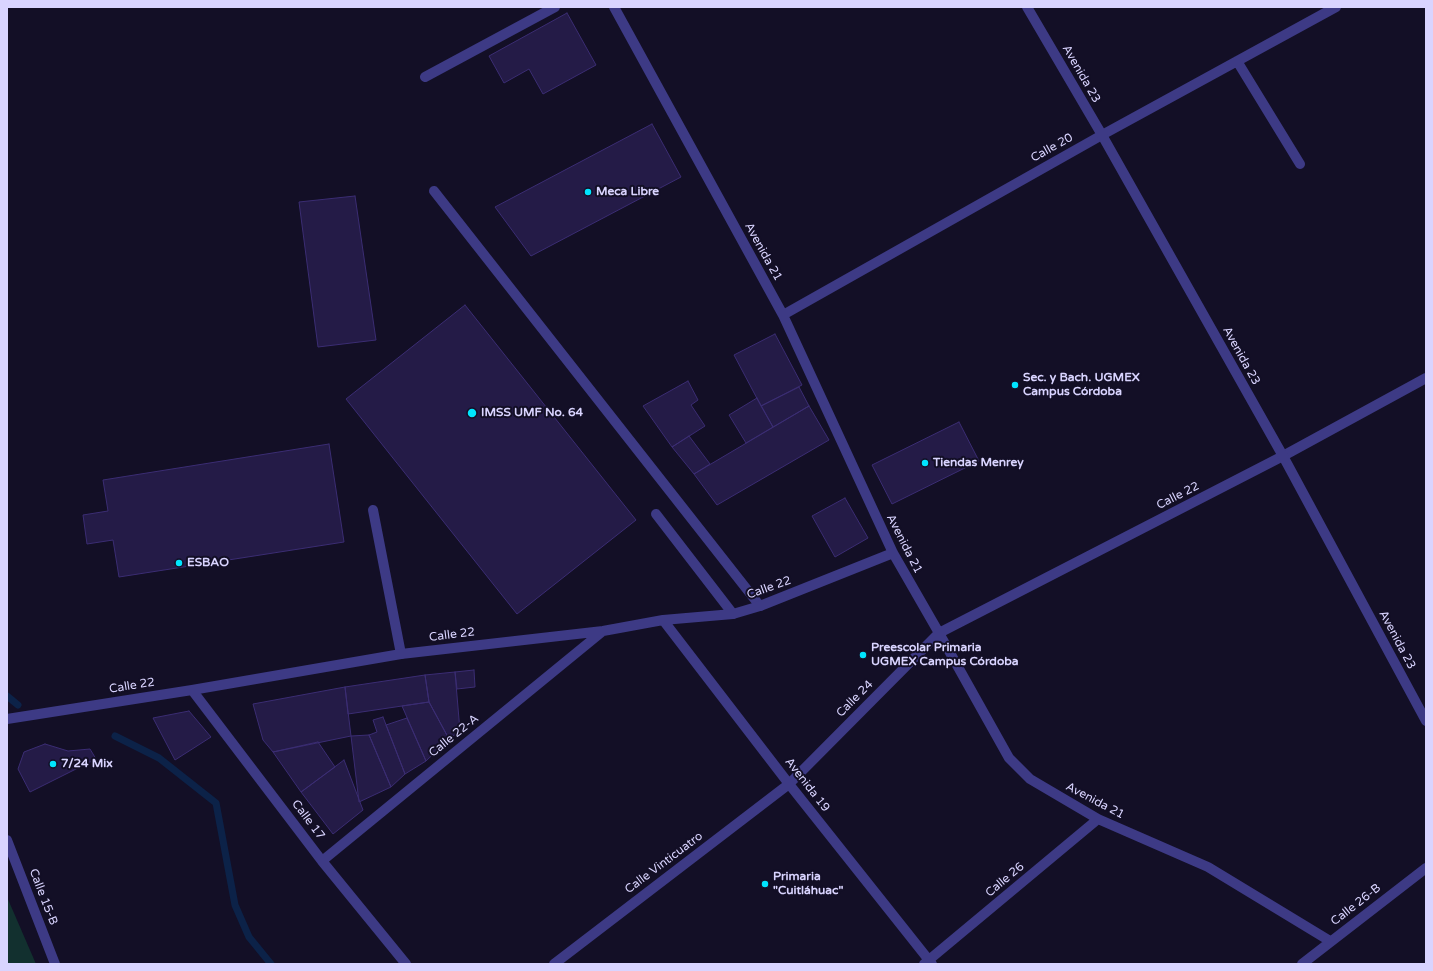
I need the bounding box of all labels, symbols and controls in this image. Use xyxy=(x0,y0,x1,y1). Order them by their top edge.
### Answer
street label: Avenida 23 xyxy=(1059,43,1103,105)
street label: Calle 20 xyxy=(1028,131,1076,165)
place label: Meca Libre xyxy=(596,185,659,199)
marker: Meca Libre xyxy=(583,187,593,197)
street label: Avenida 21 xyxy=(741,220,785,284)
street label: Avenida 23 xyxy=(1219,324,1263,388)
place label: Sec. y Bach. UGMEX Campus Córdoba xyxy=(1023,371,1140,399)
marker: Sec. y Bach. UGMEX Campus Córdoba xyxy=(1010,380,1020,390)
place label: IMSS UMF No. 64 xyxy=(481,406,583,420)
marker: IMSS UMF No. 64 xyxy=(466,407,478,419)
place label: Tiendas Menrey xyxy=(933,456,1024,470)
marker: Tiendas Menrey xyxy=(920,458,930,468)
street label: Calle 22 xyxy=(1154,479,1202,513)
street label: Avenida 21 xyxy=(883,512,925,576)
place label: ESBAO xyxy=(187,556,229,570)
marker: ESBAO xyxy=(174,558,184,568)
street label: Calle 22 xyxy=(745,573,793,603)
street label: Avenida 23 xyxy=(1376,608,1418,672)
street label: Calle 22 xyxy=(428,625,476,645)
place label: Preescolar Primaria UGMEX Campus Córdoba xyxy=(871,641,1019,669)
marker: Preescolar Primaria UGMEX Campus Córdoba xyxy=(858,650,868,660)
street label: Calle 22 xyxy=(108,675,156,697)
street label: Calle 24 xyxy=(834,678,876,720)
street label: Calle 22-A xyxy=(426,712,482,760)
street label: Avenida 19 xyxy=(782,755,832,815)
place label: 7/24 Mix xyxy=(61,757,113,771)
marker: 7/24 Mix xyxy=(48,759,58,769)
street label: Avenida 21 xyxy=(1063,780,1127,822)
street label: Calle 17 xyxy=(288,797,328,843)
street label: Calle Vinticuatro xyxy=(622,829,706,897)
street label: Calle 26 xyxy=(983,860,1027,900)
street label: Calle 15-B xyxy=(26,867,60,927)
place label: Primaria "Cuitláhuac" xyxy=(773,870,843,898)
marker: Primaria "Cuitláhuac" xyxy=(760,879,770,889)
street label: Calle 26-B xyxy=(1328,881,1384,929)

